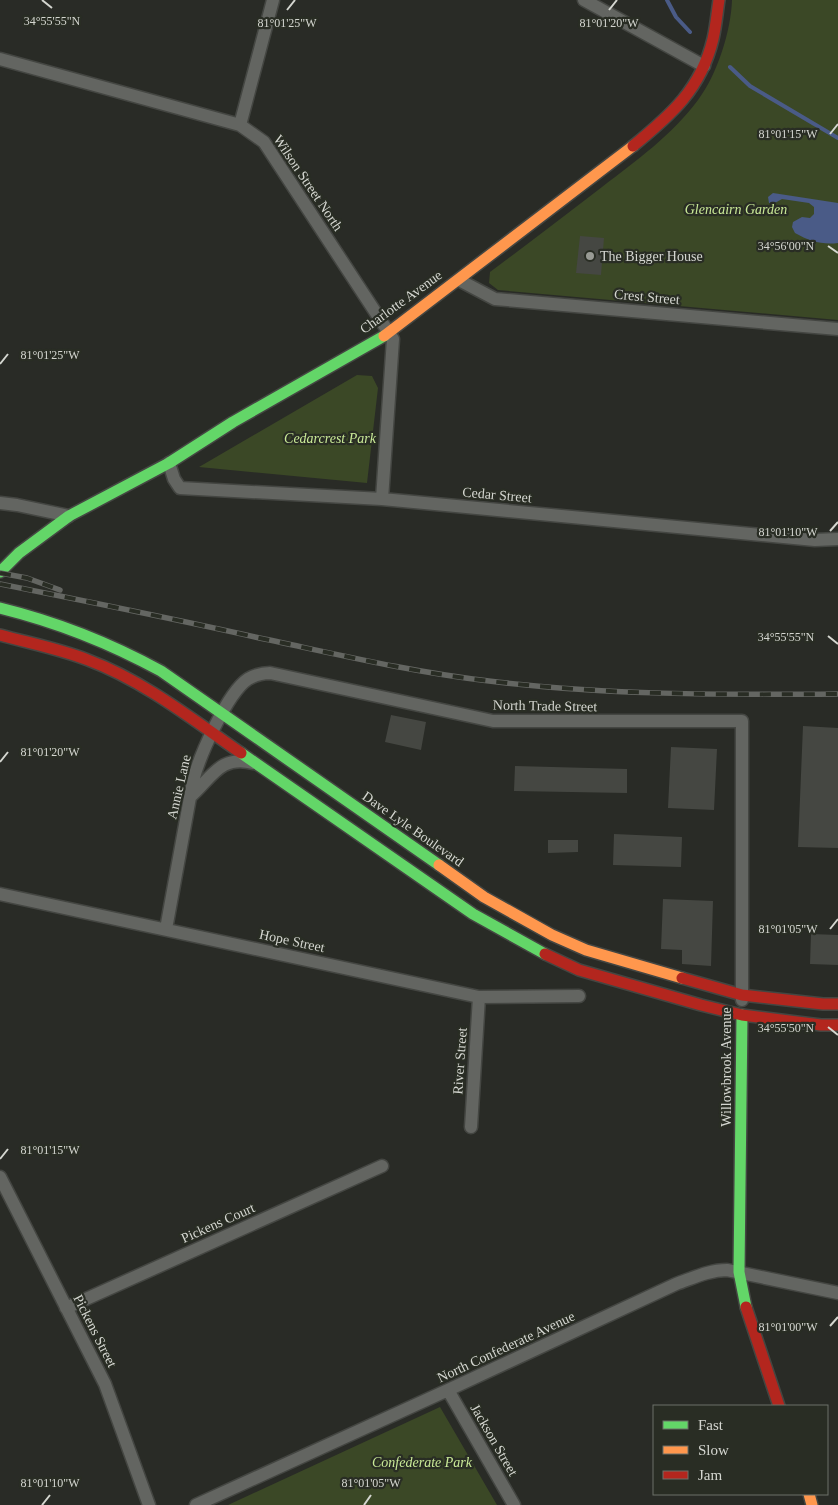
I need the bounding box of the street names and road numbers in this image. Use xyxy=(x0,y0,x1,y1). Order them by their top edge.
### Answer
street label: Wilson Street North xyxy=(270,132,346,234)
street label: Charlotte Avenue xyxy=(357,267,445,337)
street label: Crest Street xyxy=(614,287,680,307)
street label: Cedar Street xyxy=(462,484,532,506)
street label: North Trade Street xyxy=(493,698,597,714)
street label: Annie Lane xyxy=(164,753,194,821)
street label: Dave Lyle Boulevard xyxy=(360,789,466,869)
street label: Hope Street xyxy=(258,927,326,955)
street label: Willowbrook Avenue xyxy=(719,1007,734,1127)
street label: River Street xyxy=(450,1027,470,1095)
street label: Pickens Court xyxy=(179,1200,257,1246)
street label: Pickens Street xyxy=(70,1292,120,1370)
street label: North Confederate Avenue xyxy=(435,1309,577,1385)
street label: Jackson Street xyxy=(467,1401,521,1479)

